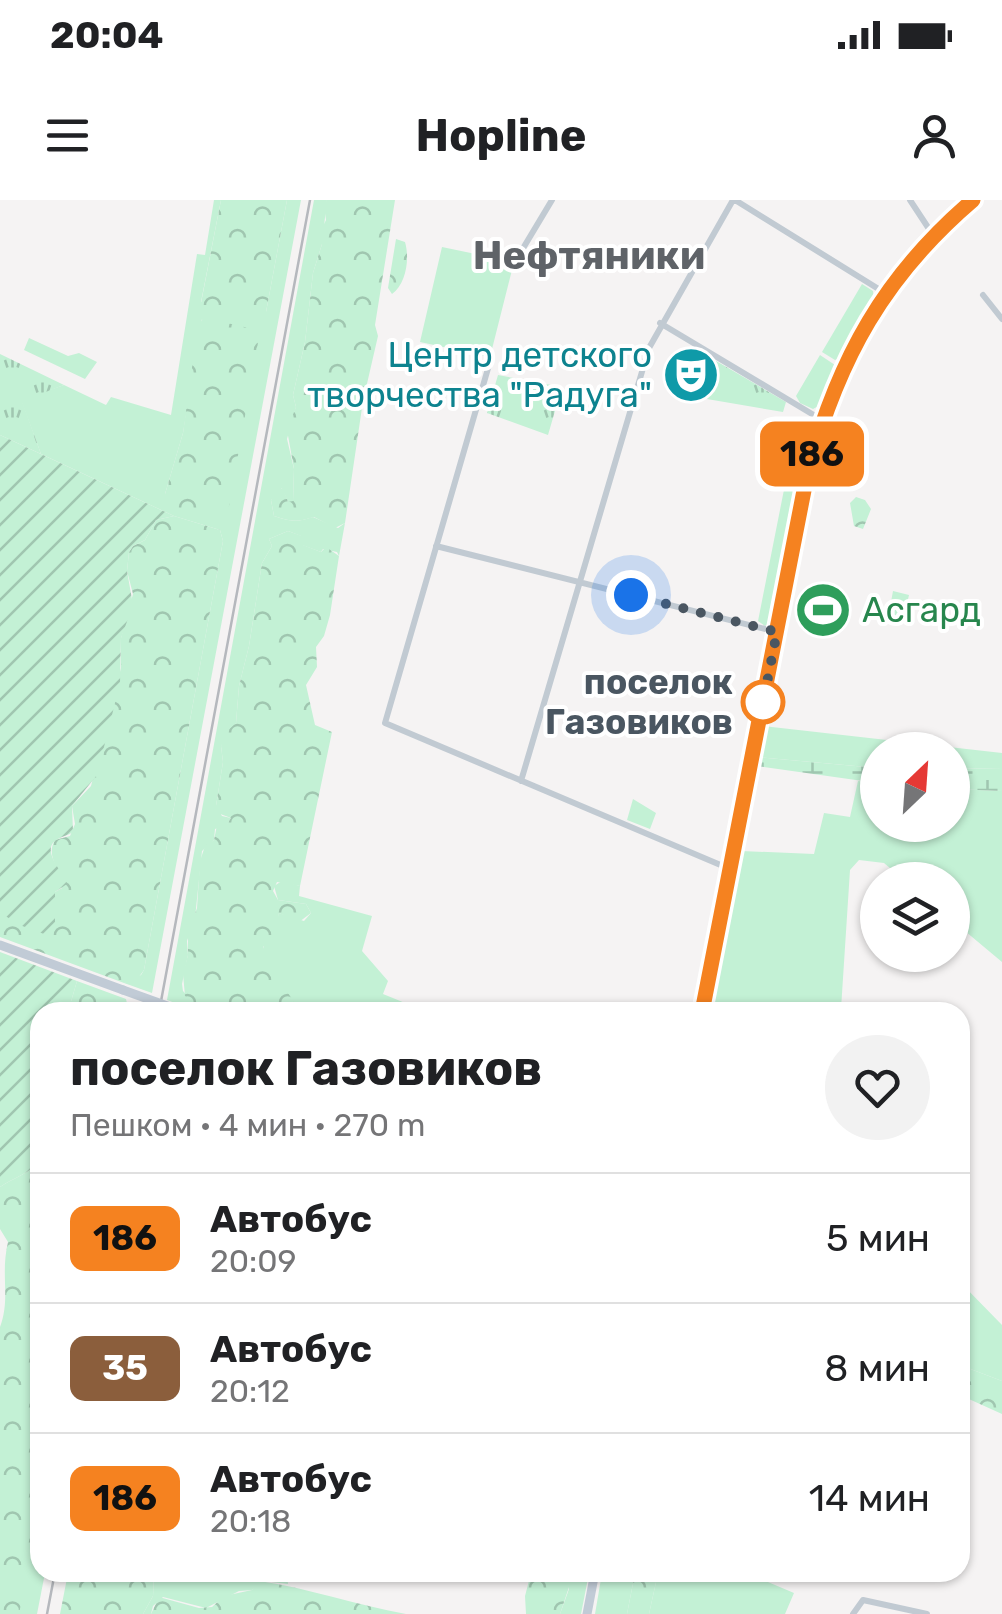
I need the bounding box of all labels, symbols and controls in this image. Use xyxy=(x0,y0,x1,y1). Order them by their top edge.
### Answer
text: 20:04 xyxy=(50,12,163,58)
icon: menu xyxy=(40,108,95,163)
icon: person xyxy=(907,108,962,163)
text: Hopline xyxy=(416,109,586,162)
district label: Нефтяники xyxy=(473,232,705,279)
place label: Центр детского творчества "Радуга" xyxy=(307,334,652,416)
theatre icon: Центр детского творчества "Радуга" xyxy=(661,345,721,405)
line badge: 186 xyxy=(754,422,870,486)
text: 186 xyxy=(780,433,844,475)
your location xyxy=(606,570,656,620)
sports icon: Асгард xyxy=(793,580,853,640)
place label: Асгард xyxy=(862,589,981,631)
place label: поселок Газовиков xyxy=(545,661,733,743)
marker: поселок Газовиков xyxy=(742,681,784,723)
north arrow xyxy=(860,732,970,842)
map controls xyxy=(860,732,970,972)
button: layers xyxy=(860,862,970,972)
button: heart xyxy=(825,1035,930,1140)
text: поселок Газовиков xyxy=(70,1040,542,1097)
text: Пешком · 4 мин · 270 m xyxy=(70,1106,425,1144)
text: Автобус xyxy=(210,1196,372,1242)
text: 5 мин xyxy=(826,1215,930,1261)
text: 186 xyxy=(93,1217,157,1259)
text: 20:09 xyxy=(210,1242,297,1280)
text: Автобус xyxy=(210,1326,372,1372)
text: 8 мин xyxy=(824,1345,930,1391)
text: 35 xyxy=(102,1347,148,1389)
text: 20:12 xyxy=(210,1372,290,1410)
text: Автобус xyxy=(210,1456,372,1502)
text: 14 мин xyxy=(809,1475,930,1521)
text: 186 xyxy=(93,1477,157,1519)
text: 20:18 xyxy=(210,1502,291,1540)

